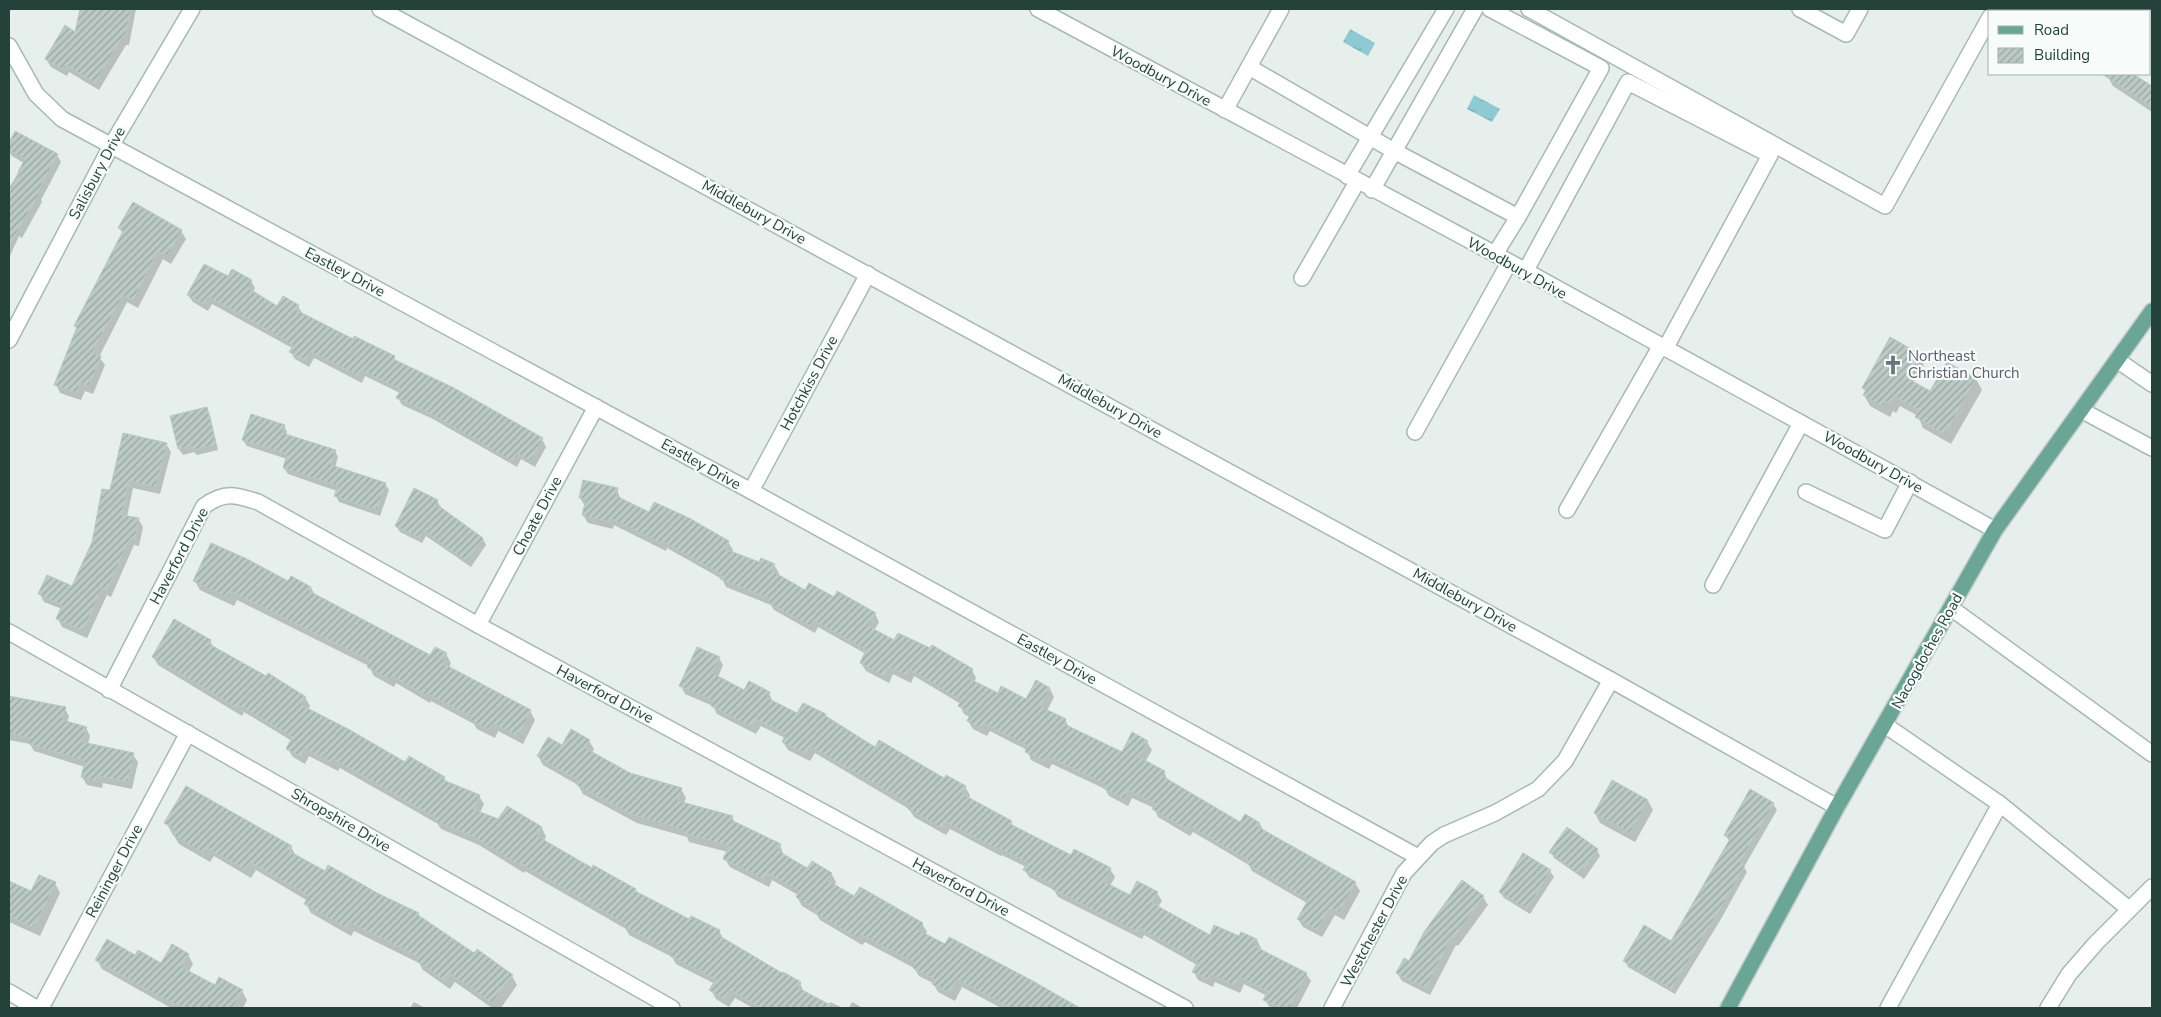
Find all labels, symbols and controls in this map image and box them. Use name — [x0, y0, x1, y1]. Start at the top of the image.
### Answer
legend — [1988, 10, 2151, 75]
text: Road — [2034, 20, 2069, 40]
street label: Woodbury Drive — [1107, 41, 1215, 111]
text: Building — [2034, 45, 2090, 65]
street label: Salisbury Drive — [64, 123, 130, 223]
street label: Middlebury Drive — [698, 175, 810, 249]
street label: Woodbury Drive — [1464, 232, 1570, 304]
street label: Eastley Drive — [301, 242, 389, 302]
street label: Hotchkiss Drive — [775, 332, 843, 434]
place label: Northeast Christian Church — [1908, 346, 2019, 383]
church icon: Northeast Christian Church — [1882, 354, 1904, 376]
street label: Middlebury Drive — [1054, 369, 1166, 443]
street label: Woodbury Drive — [1820, 426, 1926, 498]
street label: Eastley Drive — [658, 434, 744, 494]
street label: Choate Drive — [508, 473, 566, 559]
street label: Haverford Drive — [145, 504, 213, 608]
street label: Middlebury Drive — [1409, 563, 1521, 637]
street label: Nacogdoches Road — [1887, 590, 1967, 712]
street label: Eastley Drive — [1014, 629, 1100, 689]
street label: Haverford Drive — [553, 660, 657, 728]
street label: Shropshire Drive — [287, 783, 395, 857]
street label: Reininger Drive — [81, 821, 147, 921]
street label: Haverford Drive — [909, 853, 1013, 921]
street label: Westchester Drive — [1336, 871, 1412, 991]

